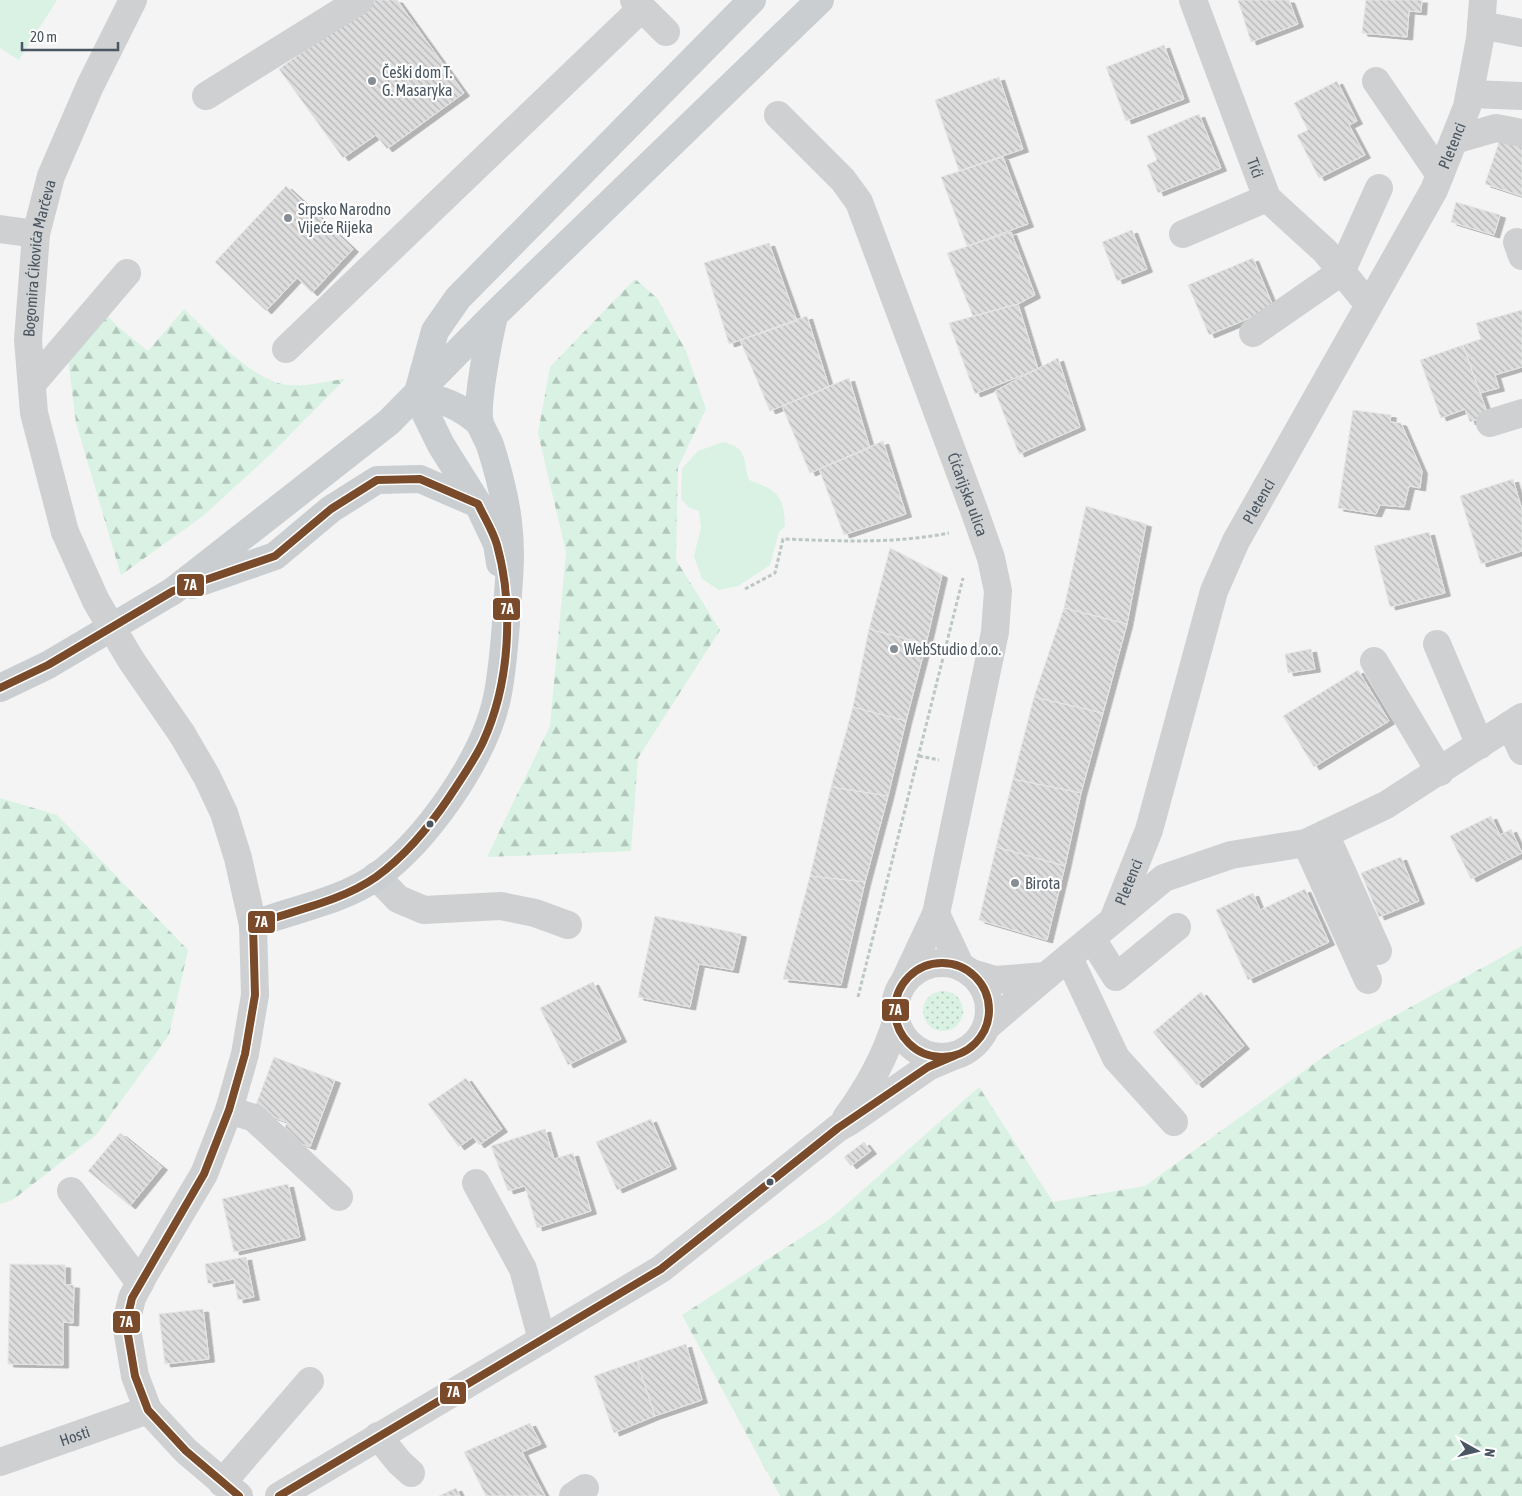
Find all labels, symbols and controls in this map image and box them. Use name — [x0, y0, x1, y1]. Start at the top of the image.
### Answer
scale bar — [22, 20, 119, 52]
text: 20 m — [30, 28, 57, 45]
place label: Češki dom T. G. Masaryka — [382, 63, 453, 100]
marker: Češki dom T. G. Masaryka — [366, 75, 378, 87]
street label: Pletenci — [1434, 120, 1469, 171]
street label: Tići — [1244, 155, 1268, 180]
street label: Bogomira Ćikovića Marčeva — [19, 177, 59, 338]
place label: Srpsko Narodno Vijeće Rijeka — [298, 200, 391, 237]
marker: Srpsko Narodno Vijeće Rijeka — [282, 212, 294, 224]
street label: Ćićarijska ulica — [944, 450, 991, 538]
street label: Pletenci — [1239, 476, 1278, 527]
line badge: 7A — [176, 573, 205, 597]
text: 7A — [183, 577, 197, 593]
line badge: 7A — [492, 597, 521, 621]
text: 7A — [500, 601, 514, 617]
place label: WebStudio d.o.o. — [904, 640, 1001, 658]
marker: WebStudio d.o.o. — [888, 643, 900, 655]
unlabelled marker — [425, 819, 435, 829]
street label: Pletenci — [1111, 856, 1146, 908]
place label: Birota — [1025, 874, 1061, 892]
marker: Birota — [1009, 877, 1021, 889]
line badge: 7A — [247, 910, 276, 934]
text: 7A — [254, 914, 268, 930]
line badge: 7A — [881, 998, 910, 1022]
text: 7A — [888, 1002, 902, 1018]
unlabelled marker — [765, 1177, 775, 1187]
line badge: 7A — [112, 1310, 141, 1334]
text: 7A — [119, 1314, 133, 1330]
line badge: 7A — [439, 1381, 467, 1405]
text: 7A — [446, 1384, 460, 1400]
street label: Hosti — [57, 1422, 92, 1449]
north arrow — [1452, 1426, 1502, 1476]
text: N — [1481, 1448, 1498, 1458]

